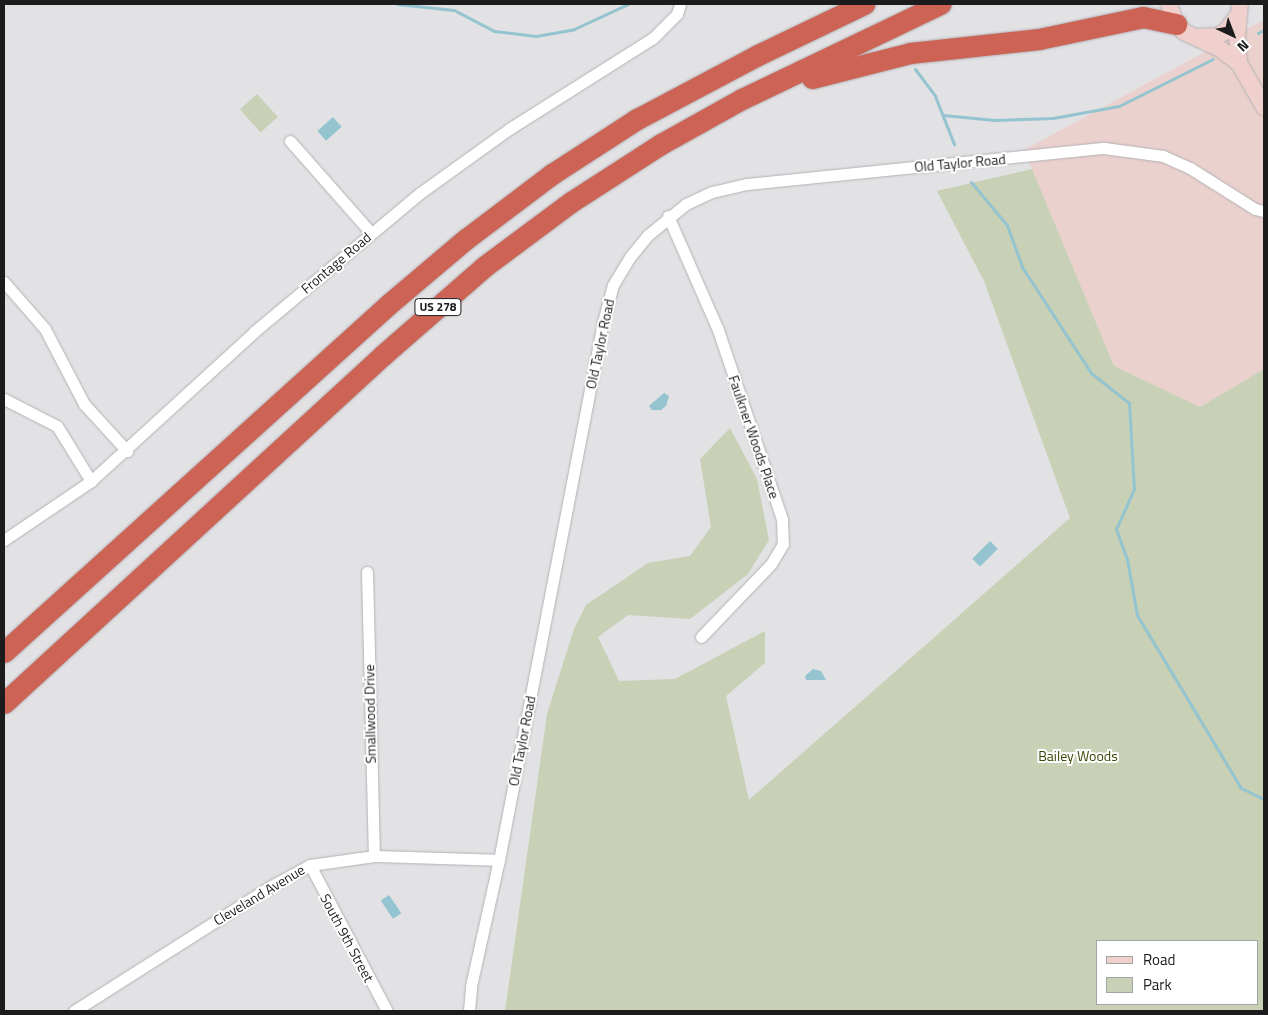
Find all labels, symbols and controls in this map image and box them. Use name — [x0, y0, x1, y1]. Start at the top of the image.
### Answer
north arrow — [1208, 10, 1258, 60]
text: N — [1233, 35, 1254, 57]
street label: Old Taylor Road — [914, 151, 1006, 175]
street label: Frontage Road — [298, 229, 374, 297]
street label: Old Taylor Road — [582, 297, 618, 391]
road number: US 278 — [414, 298, 462, 316]
street label: Faulkner Woods Place — [725, 373, 783, 501]
street label: Smallwood Drive — [361, 664, 379, 764]
street label: Old Taylor Road — [505, 694, 539, 788]
park label: Bailey Woods — [1038, 748, 1118, 764]
street label: Cleveland Avenue — [210, 861, 308, 929]
street label: South 9th Street — [317, 891, 377, 985]
legend — [1096, 940, 1258, 1005]
text: Road — [1143, 948, 1175, 971]
text: Park — [1143, 973, 1172, 996]

